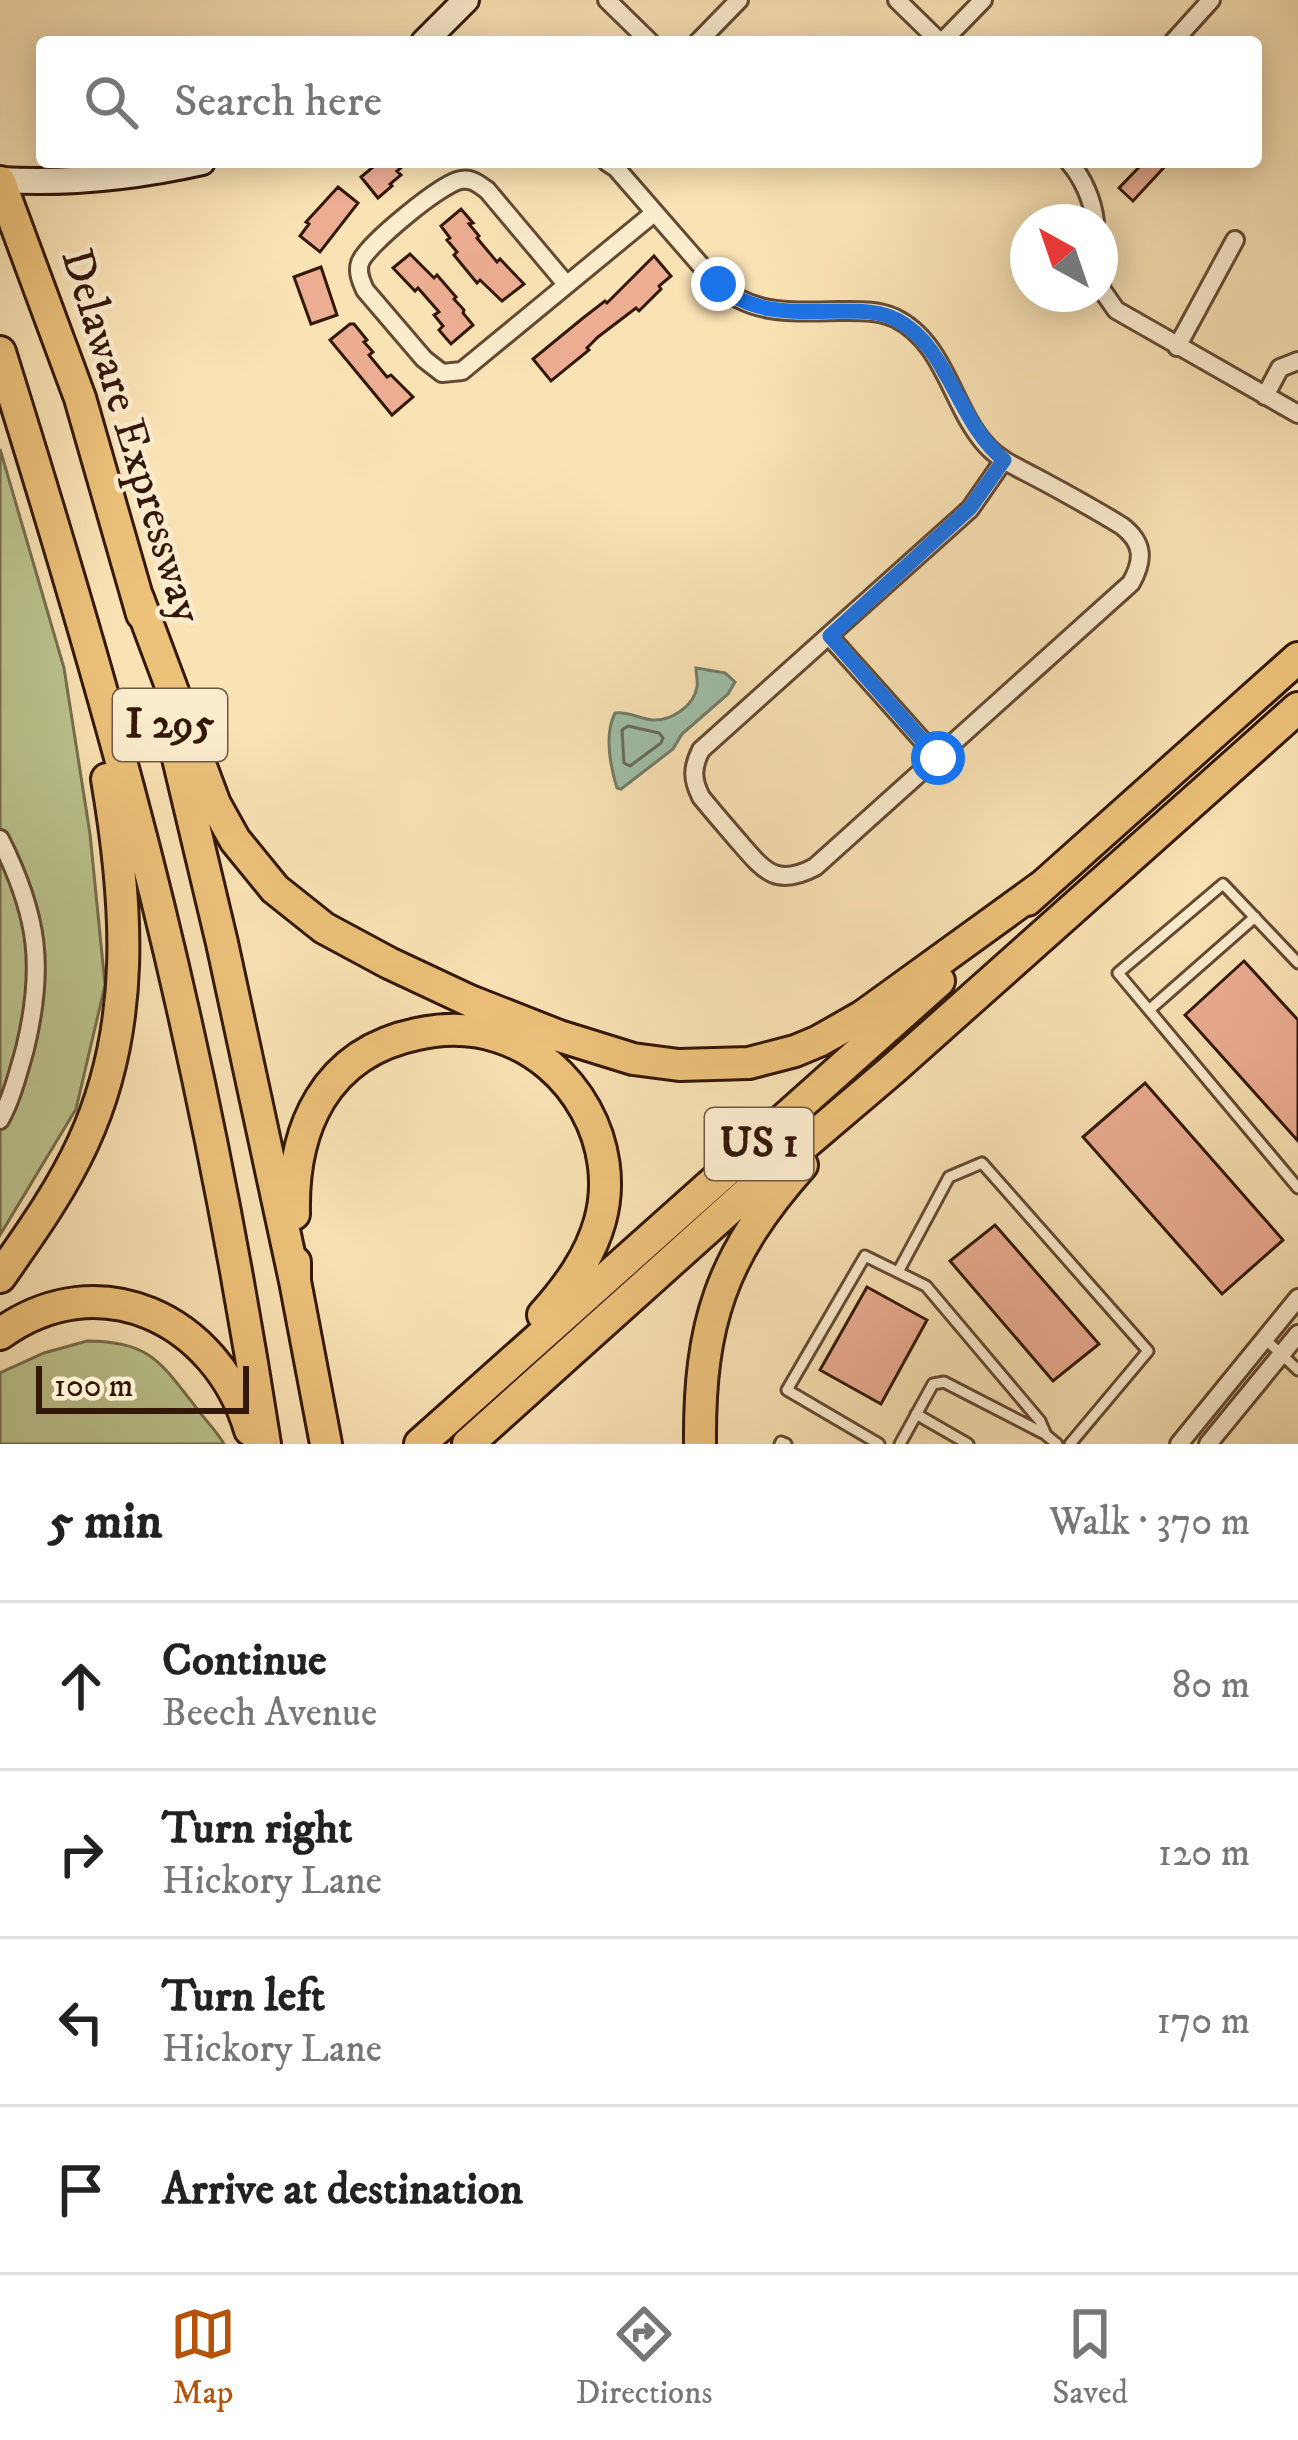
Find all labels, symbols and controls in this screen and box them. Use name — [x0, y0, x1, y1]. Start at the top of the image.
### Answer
search box — [36, 36, 1262, 168]
icon: search — [78, 69, 144, 135]
text: Search here — [174, 74, 382, 130]
north arrow — [1010, 204, 1118, 312]
street label: Delaware Expressway — [47, 242, 215, 630]
route end — [691, 257, 745, 311]
road number: I 295 — [113, 689, 227, 761]
route start — [911, 731, 965, 785]
road number: US 1 — [705, 1108, 813, 1180]
scale bar — [36, 1360, 249, 1413]
text: 100 m — [54, 1366, 133, 1407]
text: 5 min — [48, 1490, 162, 1554]
text: Walk · 370 m — [1049, 1498, 1250, 1547]
text: Continue — [162, 1633, 327, 1689]
icon: ahead — [48, 1653, 114, 1719]
text: 80 m — [1172, 1661, 1250, 1710]
text: Beech Avenue — [162, 1689, 377, 1738]
text: Turn right — [162, 1801, 352, 1857]
icon: right — [48, 1821, 114, 1887]
text: 120 m — [1158, 1829, 1250, 1878]
text: Hickory Lane — [162, 1857, 382, 1906]
text: Turn left — [162, 1969, 325, 2025]
icon: left — [48, 1989, 114, 2055]
text: 170 m — [1156, 1997, 1250, 2046]
text: Hickory Lane — [162, 2025, 382, 2074]
icon: arrive — [48, 2157, 114, 2223]
text: Arrive at destination — [162, 2162, 523, 2218]
tab: Map — [170, 2301, 236, 2414]
tab: Directions — [576, 2301, 712, 2414]
tab: Saved — [1052, 2301, 1128, 2414]

